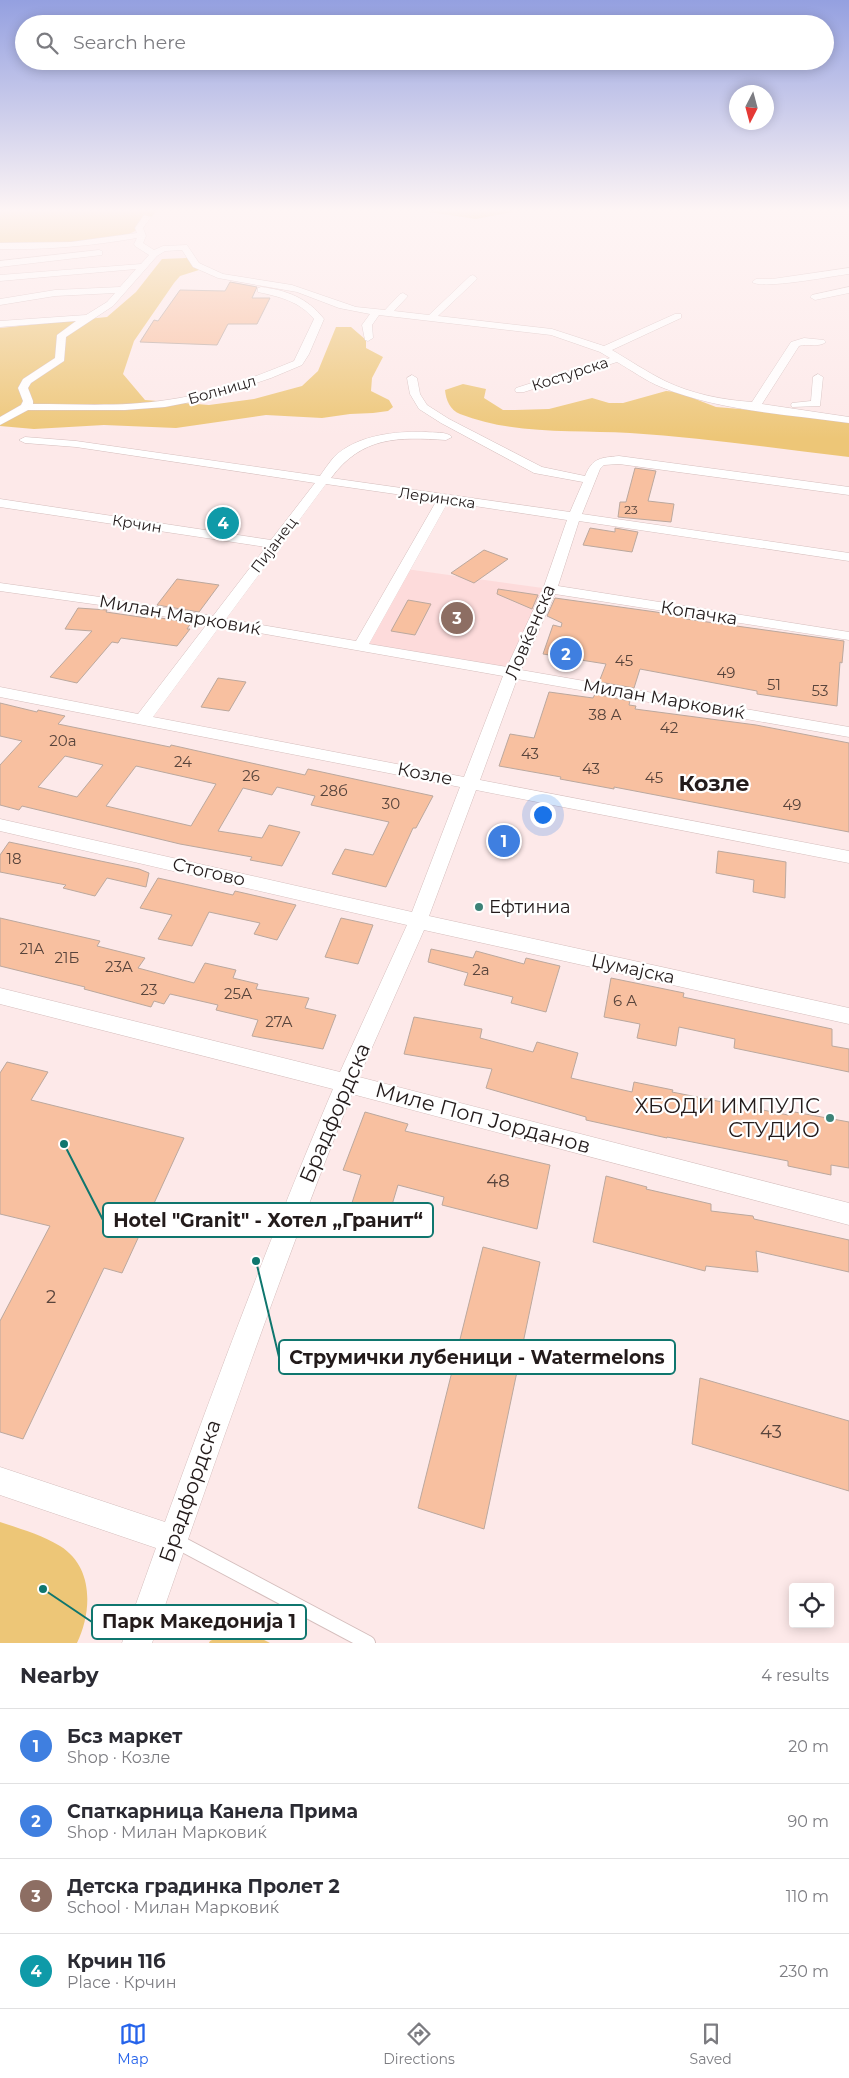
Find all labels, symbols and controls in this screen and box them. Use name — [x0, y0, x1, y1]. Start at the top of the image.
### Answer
search box — [15, 15, 834, 70]
icon: search — [33, 29, 61, 57]
text: Search here — [73, 31, 186, 54]
north arrow — [729, 85, 774, 130]
street label: Костурска — [529, 352, 611, 395]
street label: Болницл — [186, 371, 258, 408]
street label: Леринска — [397, 483, 477, 512]
house number: 23 — [624, 502, 638, 517]
pin: 4 — [207, 504, 239, 542]
street label: Крчин — [111, 510, 163, 537]
street label: Пијанец — [246, 513, 301, 576]
street label: Ловќенска — [500, 581, 560, 683]
street label: Милан Марковиќ — [97, 590, 263, 640]
street label: Копачка — [659, 596, 739, 630]
pin: 3 — [441, 599, 473, 637]
pin: 2 — [550, 635, 582, 673]
house number: 45 — [615, 651, 633, 670]
house number: 49 — [717, 663, 735, 682]
street label: Милан Марковиќ — [581, 674, 747, 724]
house number: 51 — [767, 675, 781, 694]
house number: 53 — [812, 681, 828, 700]
house number: 38 А — [588, 705, 622, 724]
house number: 42 — [660, 718, 678, 737]
house number: 20a — [49, 731, 77, 750]
house number: 43 — [521, 744, 539, 763]
house number: 24 — [174, 752, 192, 771]
street label: Козле — [396, 758, 454, 790]
house number: 43 — [582, 759, 600, 778]
house number: 26 — [242, 766, 260, 785]
house number: 45 — [645, 768, 663, 787]
district label: Козле — [678, 770, 750, 797]
house number: 28б — [320, 781, 348, 800]
house number: 30 — [382, 794, 400, 813]
house number: 49 — [783, 795, 801, 814]
your location — [530, 802, 556, 828]
pin: 1 — [488, 822, 520, 860]
house number: 18 — [7, 849, 22, 868]
street label: Стогово — [170, 853, 248, 891]
place label: Ефтиниа — [489, 896, 570, 918]
marker: Ефтиниа — [473, 901, 485, 913]
house number: 21А — [19, 939, 45, 958]
house number: 21Б — [55, 948, 80, 967]
street label: Џумајска — [589, 949, 677, 989]
house number: 23A — [105, 957, 133, 976]
house number: 2a — [472, 960, 490, 979]
house number: 23 — [141, 980, 157, 999]
house number: 25А — [224, 984, 252, 1003]
house number: 6 A — [613, 991, 637, 1010]
house number: 27А — [265, 1012, 293, 1031]
street label: Брадфордска — [294, 1039, 375, 1186]
street label: Миле Поп Јорданов — [373, 1077, 593, 1158]
place label: ХБОДИ ИМПУЛС СТУДИО — [635, 1093, 820, 1142]
marker: ХБОДИ ИМПУЛС СТУДИО — [824, 1112, 836, 1124]
house number: 48 — [486, 1170, 510, 1192]
callout: Hotel "Granit" - Хотел „Гранит“ — [103, 1203, 433, 1237]
text: Hotel "Granit" - Хотел „Гранит“ — [113, 1209, 423, 1232]
house number: 2 — [46, 1286, 56, 1308]
callout: Струмички лубеници - Watermelons — [279, 1340, 675, 1374]
text: Струмички лубеници - Watermelons — [289, 1346, 665, 1369]
street label: Брадфордска — [153, 1416, 226, 1566]
house number: 43 — [760, 1421, 782, 1443]
map controls — [789, 1583, 834, 1628]
button: locate — [789, 1583, 834, 1628]
callout: Парк Македонија 1 — [92, 1605, 306, 1639]
text: Парк Македонија 1 — [102, 1610, 296, 1633]
text: Nearby — [20, 1663, 99, 1688]
text: 4 results — [761, 1666, 829, 1685]
text: Бсз маркет — [67, 1725, 182, 1748]
text: 1 — [33, 1737, 39, 1756]
text: 20 m — [788, 1737, 829, 1756]
text: Shop · Козле — [67, 1748, 170, 1767]
text: Спаткарница Канела Прима — [67, 1800, 358, 1823]
text: 2 — [31, 1812, 41, 1831]
text: 90 m — [787, 1812, 829, 1831]
text: Shop · Милан Марковиќ — [67, 1823, 267, 1842]
text: Детска градинка Пролет 2 — [67, 1875, 340, 1898]
text: 3 — [31, 1887, 41, 1906]
text: 110 m — [786, 1887, 829, 1906]
text: School · Милан Марковиќ — [67, 1898, 279, 1917]
text: Крчин 11б — [67, 1950, 166, 1973]
text: 4 — [30, 1962, 42, 1981]
text: 230 m — [779, 1962, 829, 1981]
text: Place · Крчин — [67, 1973, 177, 1992]
tab: Map — [117, 2020, 148, 2068]
tab: Directions — [383, 2020, 455, 2068]
tab: Saved — [690, 2020, 732, 2068]

